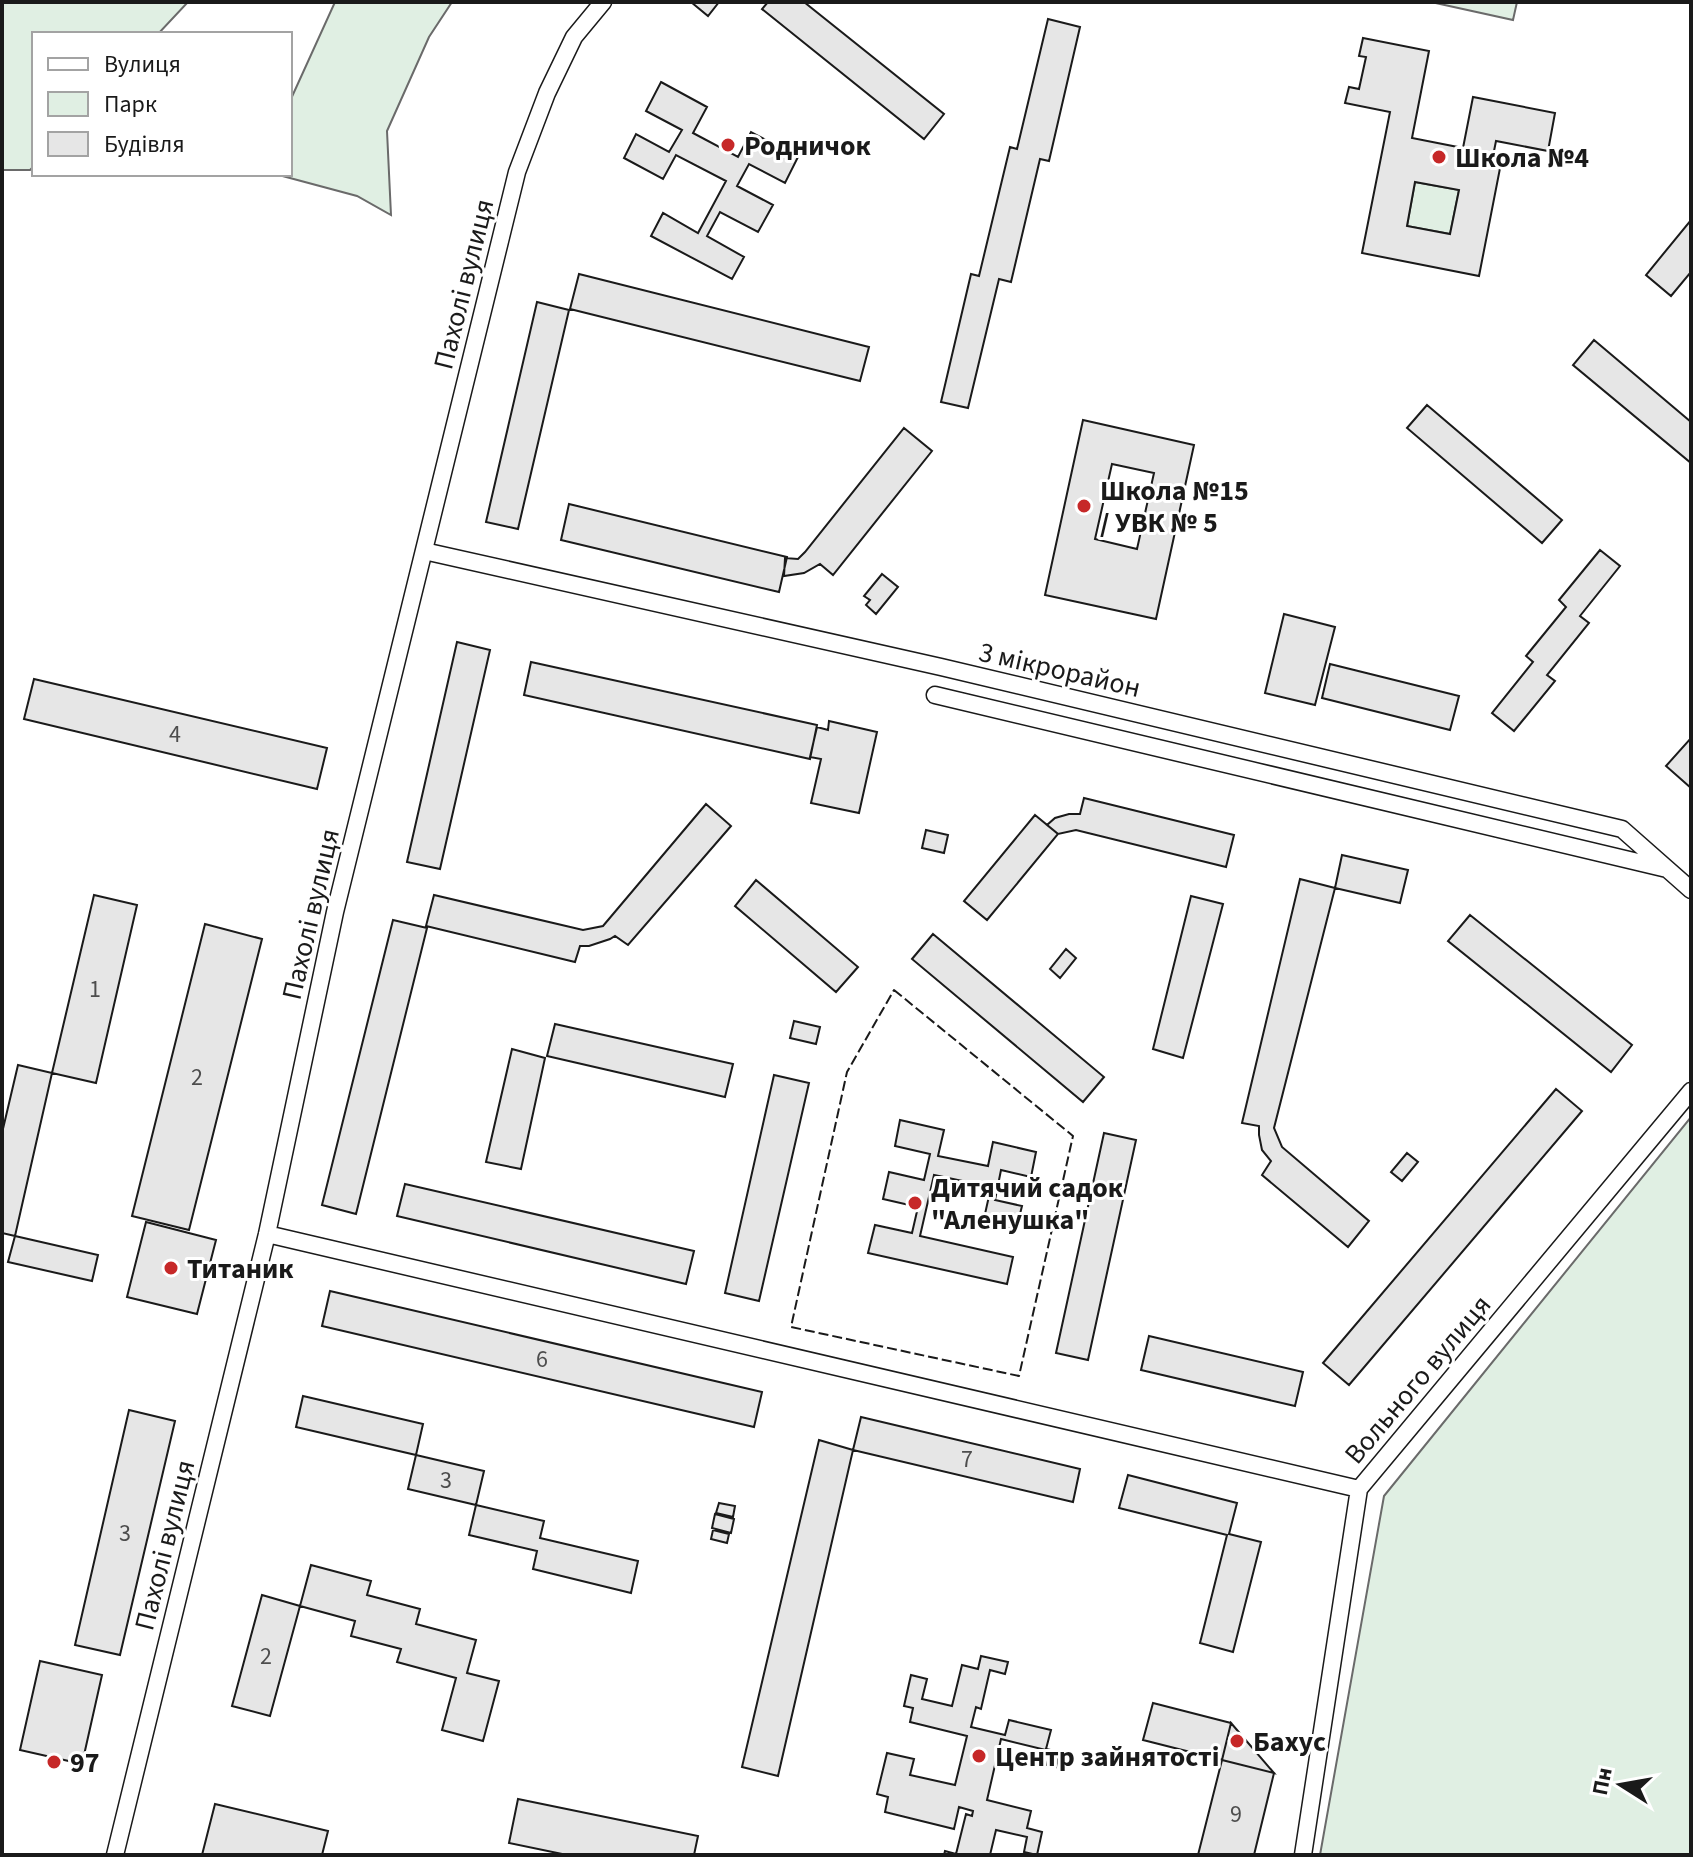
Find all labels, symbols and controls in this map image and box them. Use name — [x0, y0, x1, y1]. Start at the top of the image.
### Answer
legend — [32, 32, 292, 176]
text: Вулиця — [104, 47, 181, 82]
text: Парк — [104, 87, 157, 122]
place label: Родничок — [744, 126, 872, 166]
text: Будівля — [104, 127, 185, 162]
marker: Родничок — [719, 136, 737, 154]
place label: Школа №4 — [1455, 138, 1589, 178]
marker: Школа №4 — [1430, 148, 1448, 166]
street label: Пахолі вулиця — [423, 195, 504, 374]
place label: Школа №15 / УВК № 5 — [1100, 471, 1249, 543]
marker: Школа №15 / УВК № 5 — [1075, 497, 1093, 515]
street label: 3 мікрорайон — [975, 632, 1145, 708]
house number: 4 — [169, 717, 181, 752]
street label: Пахолі вулиця — [272, 825, 350, 1004]
house number: 1 — [89, 972, 101, 1007]
house number: 2 — [191, 1060, 203, 1095]
place label: Дитячий садок "Аленушка" — [931, 1168, 1124, 1240]
marker: Дитячий садок "Аленушка" — [906, 1194, 924, 1212]
place label: Титаник — [187, 1249, 294, 1289]
marker: Титаник — [162, 1259, 180, 1277]
street label: Вольного вулиця — [1335, 1286, 1501, 1473]
house number: 6 — [536, 1342, 548, 1377]
house number: 7 — [961, 1442, 973, 1477]
street label: Пахолі вулиця — [124, 1456, 205, 1635]
house number: 3 — [440, 1463, 452, 1498]
house number: 3 — [119, 1516, 131, 1551]
house number: 2 — [260, 1639, 272, 1674]
place label: Бахус — [1253, 1722, 1326, 1762]
marker: Бахус — [1228, 1732, 1246, 1750]
place label: Центр зайнятості — [995, 1737, 1219, 1777]
place label: 97 — [70, 1743, 100, 1783]
north arrow — [1581, 1745, 1661, 1825]
marker: Центр зайнятості — [970, 1747, 988, 1765]
marker: 97 — [45, 1753, 63, 1771]
text: Пн — [1584, 1765, 1621, 1798]
house number: 9 — [1230, 1797, 1242, 1832]

